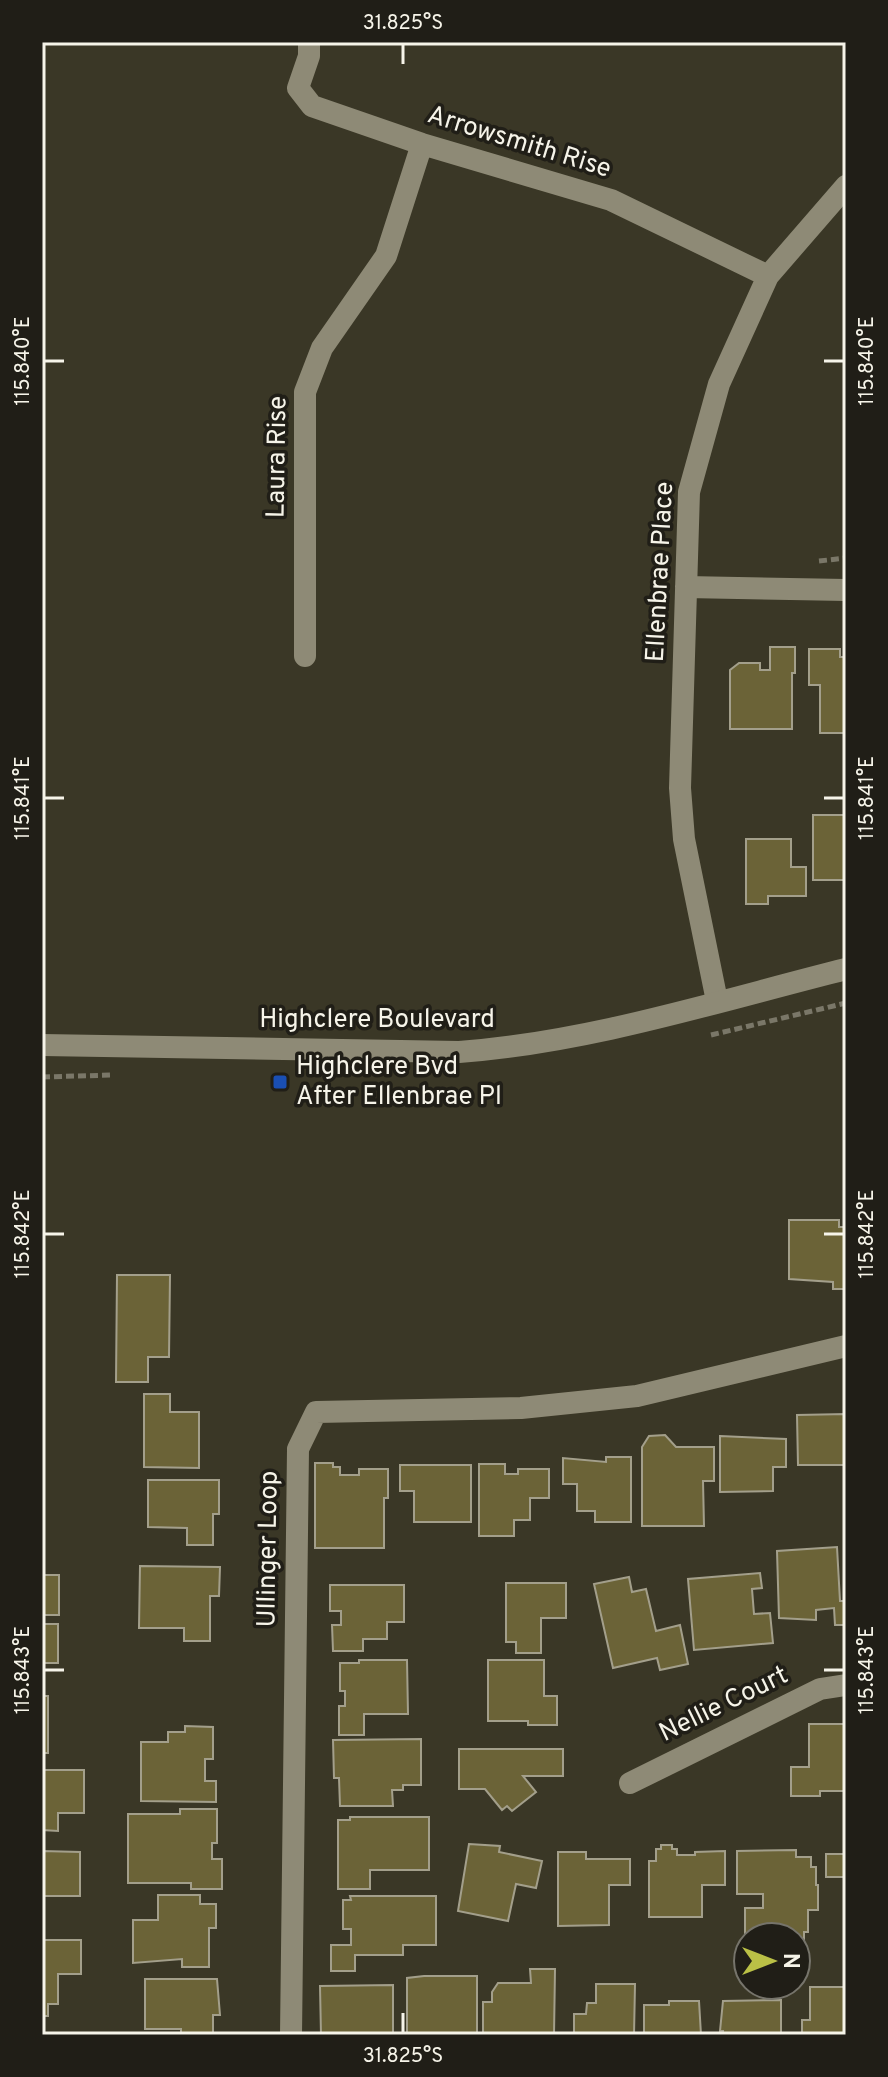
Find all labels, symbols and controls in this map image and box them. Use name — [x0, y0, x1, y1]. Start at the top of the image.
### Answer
text: 31.825°S — [363, 11, 443, 37]
street label: Arrowsmith Rise — [423, 99, 615, 187]
text: 115.840°E — [11, 316, 37, 406]
text: 115.840°E — [855, 316, 881, 406]
street label: Laura Rise — [260, 396, 296, 518]
street label: Ellenbrae Place — [640, 481, 682, 663]
text: 115.841°E — [11, 756, 37, 840]
text: 115.841°E — [855, 756, 881, 840]
street label: Highclere Boulevard — [259, 1004, 495, 1037]
place label: Highclere Bvd After Ellenbrae Pl — [296, 1051, 502, 1114]
marker: Highclere Bvd After Ellenbrae Pl — [271, 1073, 289, 1091]
text: 115.842°E — [11, 1190, 37, 1278]
text: 115.842°E — [855, 1190, 881, 1278]
street label: Ullinger Loop — [251, 1470, 287, 1628]
text: 115.843°E — [11, 1626, 37, 1714]
text: 115.843°E — [855, 1626, 881, 1714]
street label: Nellie Court — [654, 1660, 794, 1750]
north arrow — [732, 1921, 812, 2001]
text: N — [776, 1953, 803, 1969]
text: 31.825°S — [363, 2044, 443, 2070]

